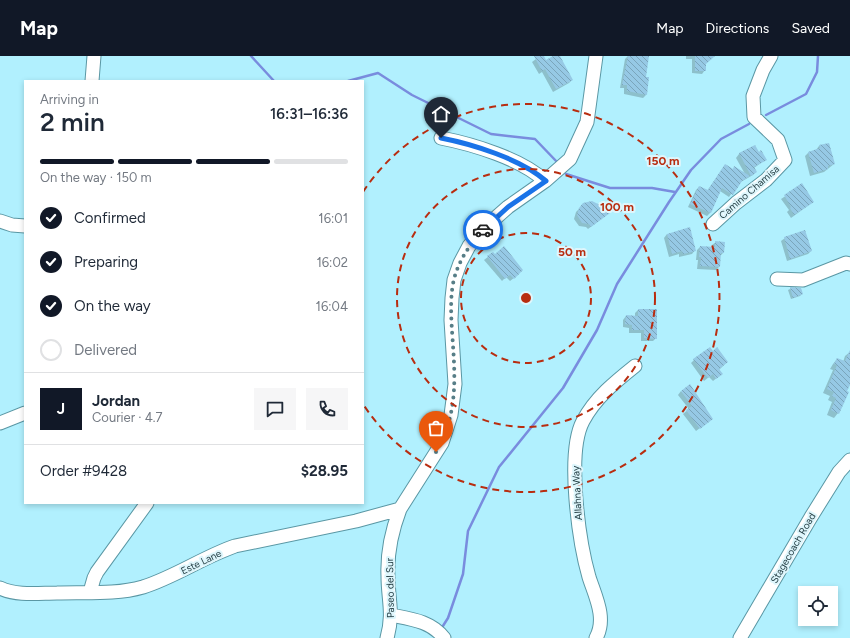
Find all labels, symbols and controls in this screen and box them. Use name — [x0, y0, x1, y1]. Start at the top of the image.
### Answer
text: Map — [20, 17, 58, 40]
text: Map — [656, 20, 684, 37]
text: Directions — [706, 20, 769, 37]
text: Saved — [791, 20, 830, 37]
text: Arriving in — [40, 92, 99, 107]
pin — [424, 97, 458, 138]
icon: home — [430, 103, 452, 125]
text: 16:31–16:36 — [270, 105, 348, 123]
text: 2 min — [40, 106, 105, 138]
text: 150 m — [646, 154, 680, 168]
street label: Camino Chamisa — [716, 162, 782, 222]
text: On the way · 150 m — [40, 170, 152, 185]
text: 100 m — [600, 200, 634, 214]
icon: check — [40, 207, 62, 229]
text: Confirmed — [74, 209, 146, 227]
courier — [463, 210, 503, 250]
text: 16:01 — [318, 211, 348, 226]
icon: car — [472, 219, 494, 241]
text: 50 m — [558, 245, 586, 259]
icon: check — [40, 251, 62, 273]
text: Preparing — [74, 253, 138, 271]
text: 16:02 — [316, 255, 348, 270]
centre of rings — [519, 291, 533, 305]
icon: check — [40, 295, 62, 317]
text: On the way — [74, 297, 151, 315]
text: 16:04 — [316, 299, 348, 314]
text: Delivered — [74, 341, 137, 359]
button: chat — [254, 388, 296, 430]
button: phone — [306, 388, 348, 430]
text: Jordan — [92, 392, 140, 410]
text: J — [57, 400, 65, 418]
text: Courier · 4.7 — [92, 410, 163, 425]
pin — [419, 411, 453, 452]
icon: bag — [425, 417, 447, 439]
text: Order #9428 — [40, 462, 127, 480]
text: $28.95 — [301, 462, 348, 480]
street label: Allahna Way — [569, 465, 585, 521]
street label: Stagecoach Road — [768, 510, 818, 586]
street label: Este Lane — [179, 546, 224, 577]
street label: Paseo del Sur — [383, 557, 397, 618]
map controls — [798, 586, 838, 626]
button: locate — [798, 586, 838, 626]

